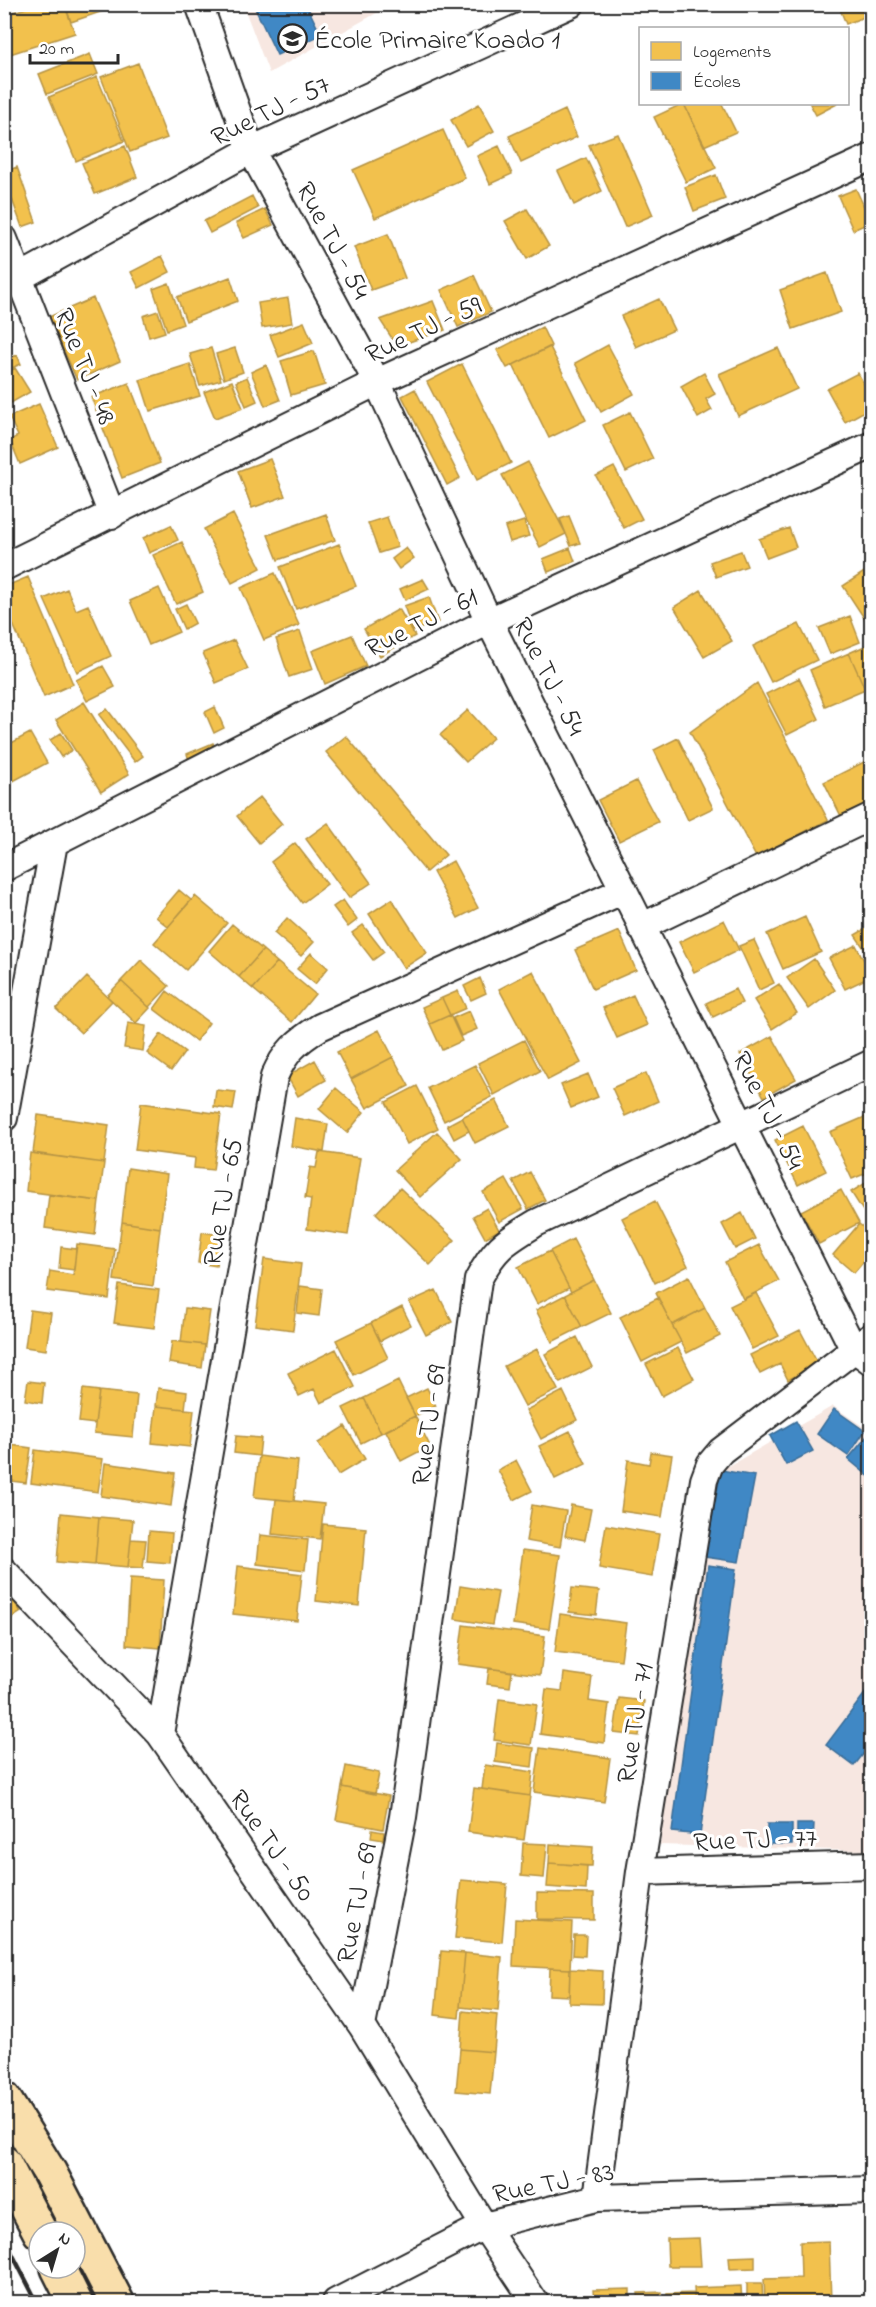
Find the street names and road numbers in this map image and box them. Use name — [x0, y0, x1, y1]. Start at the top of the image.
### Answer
street label: Rue TJ - 57 — [205, 67, 337, 158]
street label: Rue TJ - 54 — [285, 176, 379, 307]
street label: Rue TJ - 59 — [359, 287, 489, 375]
street label: Rue TJ - 48 — [43, 303, 125, 431]
street label: Rue TJ - 61 — [359, 579, 485, 669]
street label: Rue TJ - 54 — [501, 611, 594, 743]
street label: Rue TJ - 54 — [720, 1045, 813, 1177]
street label: Rue TJ - 65 — [194, 1136, 255, 1269]
street label: Rue TJ - 69 — [403, 1363, 458, 1488]
street label: Rue TJ - 71 — [608, 1661, 665, 1786]
street label: Rue TJ - 50 — [218, 1783, 324, 1910]
street label: Rue TJ - 77 — [693, 1820, 818, 1863]
street label: Rue TJ - 69 — [328, 1840, 389, 1967]
street label: Rue TJ - 83 — [490, 2154, 617, 2215]

